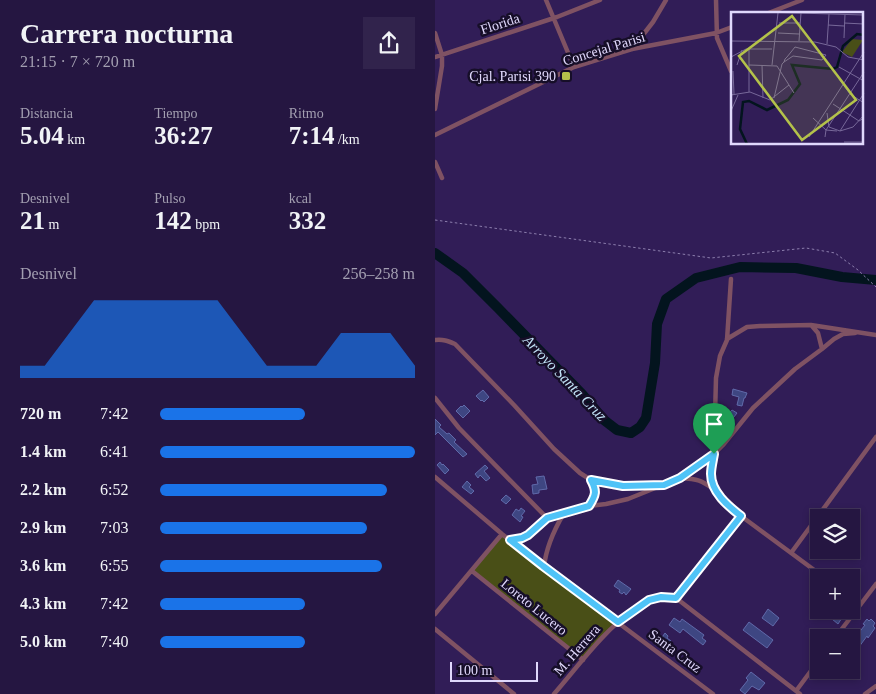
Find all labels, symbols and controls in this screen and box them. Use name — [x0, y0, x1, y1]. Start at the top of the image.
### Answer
street label: Florida — [478, 10, 522, 37]
inset map — [731, 12, 863, 145]
button: share — [363, 17, 415, 69]
text: Carrera nocturna — [20, 18, 233, 49]
street label: Concejal Parisi — [561, 29, 647, 69]
text: 21:15 · 7 × 720 m — [20, 53, 135, 70]
place label: Cjal. Parisi 390 — [469, 69, 556, 84]
marker: Cjal. Parisi 390 — [560, 70, 572, 82]
text: Distancia — [20, 106, 73, 121]
text: Tiempo — [154, 106, 197, 121]
text: Ritmo — [289, 106, 324, 121]
text: 5.04 — [20, 122, 64, 149]
text: 36:27 — [154, 122, 213, 149]
text: 7:14 — [289, 122, 334, 149]
text: km — [64, 132, 85, 147]
text: /km — [334, 132, 360, 147]
text: Desnivel — [20, 191, 70, 206]
text: Pulso — [154, 191, 185, 206]
text: kcal — [289, 191, 312, 206]
text: 21 — [20, 207, 45, 234]
text: 142 — [154, 207, 192, 234]
text: 332 — [289, 207, 326, 234]
text: m — [45, 217, 59, 232]
text: bpm — [192, 217, 220, 232]
text: Desnivel — [20, 265, 77, 282]
text: 256–258 m — [343, 265, 415, 282]
water label: Arroyo Santa Cruz — [519, 331, 610, 424]
pin — [693, 403, 735, 454]
text: 720 m — [20, 405, 61, 422]
text: 7:42 — [100, 405, 128, 422]
icon: arrive — [700, 410, 728, 438]
text: 1.4 km — [20, 443, 66, 460]
text: 6:41 — [100, 443, 128, 460]
text: 2.2 km — [20, 481, 66, 498]
text: 6:52 — [100, 481, 128, 498]
map controls — [810, 509, 860, 679]
button: layers — [810, 509, 860, 559]
text: 2.9 km — [20, 519, 66, 536]
text: 7:03 — [100, 519, 128, 536]
text: 3.6 km — [20, 557, 66, 574]
text: 6:55 — [100, 557, 128, 574]
button: + — [810, 569, 860, 619]
street label: Loreto Lucero — [498, 576, 570, 638]
text: 4.3 km — [20, 595, 66, 612]
text: 7:42 — [100, 595, 128, 612]
street label: M. Herrera — [551, 621, 604, 678]
street label: Santa Cruz — [646, 626, 704, 676]
button: − — [810, 629, 860, 679]
text: 5.0 km — [20, 633, 66, 650]
text: 7:40 — [100, 633, 128, 650]
scale bar — [450, 659, 537, 682]
text: 100 m — [457, 663, 492, 678]

